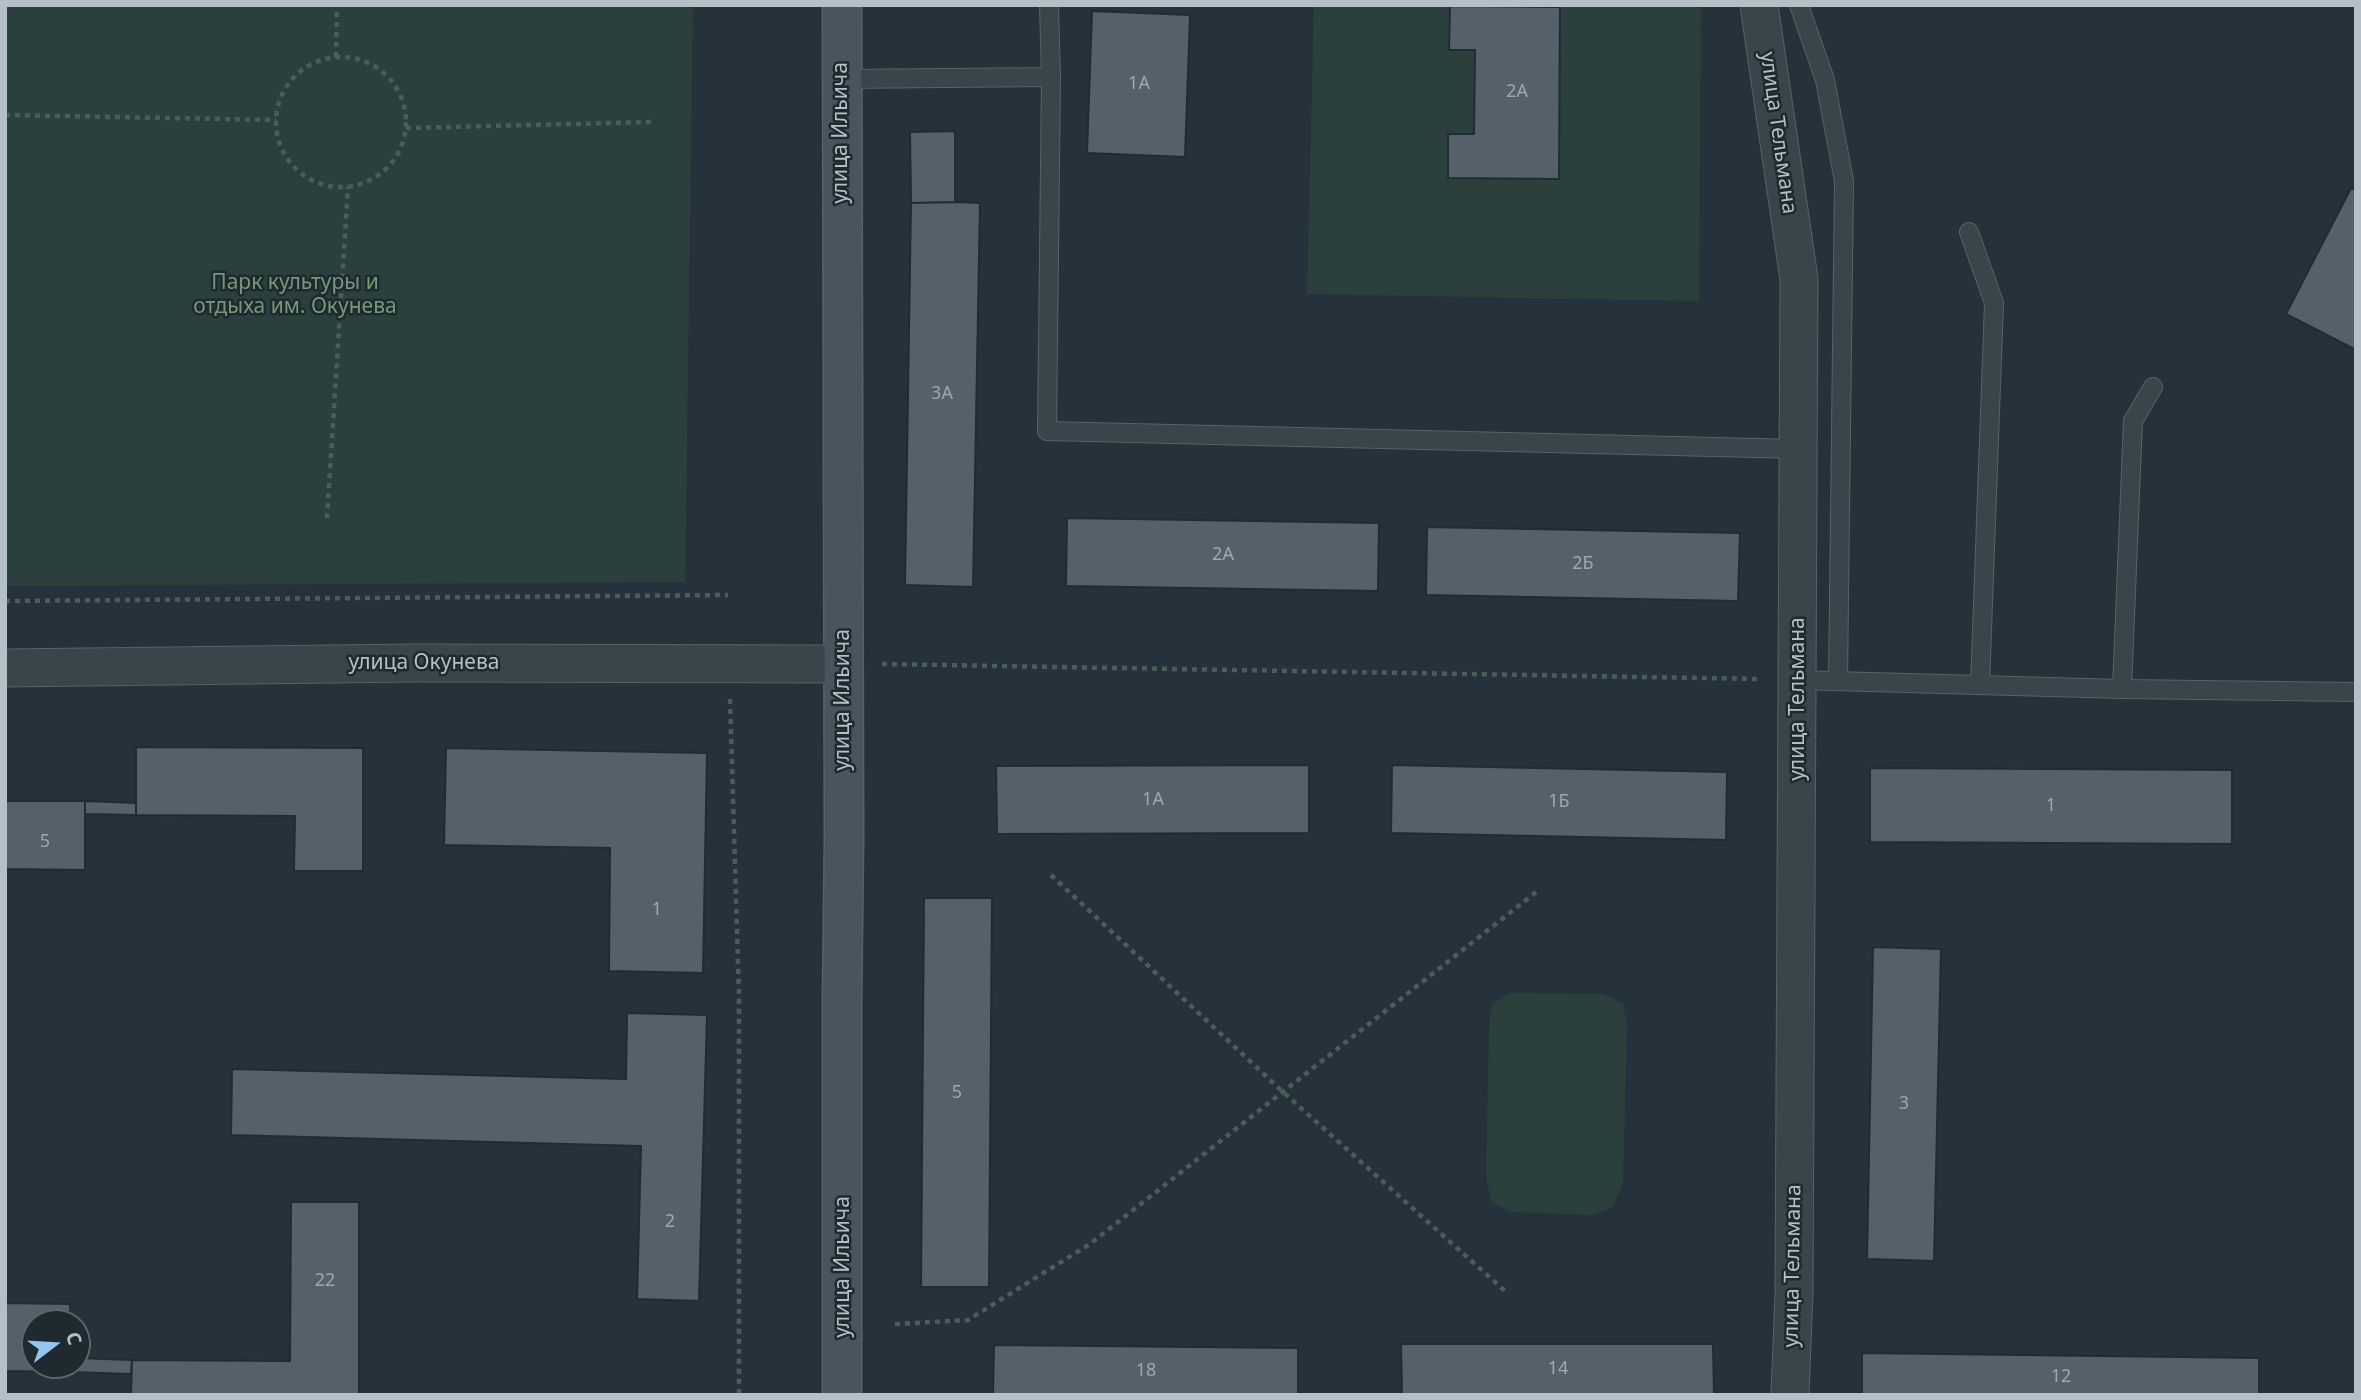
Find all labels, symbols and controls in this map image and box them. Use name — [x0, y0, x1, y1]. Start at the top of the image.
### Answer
street label: улица Тельмана — [1754, 50, 1802, 216]
street label: улица Ильича — [828, 62, 854, 204]
house number: 1А — [1128, 73, 1150, 95]
house number: 2А — [1506, 81, 1528, 103]
park label: Парк культуры и отдыха им. Окунева — [193, 270, 397, 320]
house number: 3А — [931, 383, 953, 405]
house number: 2А — [1212, 544, 1234, 566]
house number: 2Б — [1572, 553, 1594, 575]
street label: улица Тельмана — [1785, 617, 1811, 781]
street label: улица Ильича — [830, 629, 856, 771]
street label: улица Окунева — [349, 650, 499, 676]
house number: 1А — [1142, 789, 1164, 811]
house number: 1Б — [1548, 791, 1570, 813]
house number: 1 — [2046, 795, 2056, 817]
house number: 5 — [40, 831, 50, 853]
house number: 1 — [652, 899, 662, 921]
house number: 5 — [952, 1082, 962, 1104]
house number: 3 — [1899, 1093, 1909, 1115]
street label: улица Тельмана — [1779, 1184, 1807, 1348]
street label: улица Ильича — [830, 1196, 856, 1338]
house number: 2 — [665, 1211, 675, 1233]
house number: 22 — [315, 1270, 335, 1292]
north arrow — [21, 1309, 91, 1379]
text: С — [60, 1329, 88, 1348]
house number: 14 — [1548, 1358, 1568, 1380]
house number: 18 — [1136, 1360, 1156, 1382]
house number: 12 — [2051, 1366, 2071, 1388]

